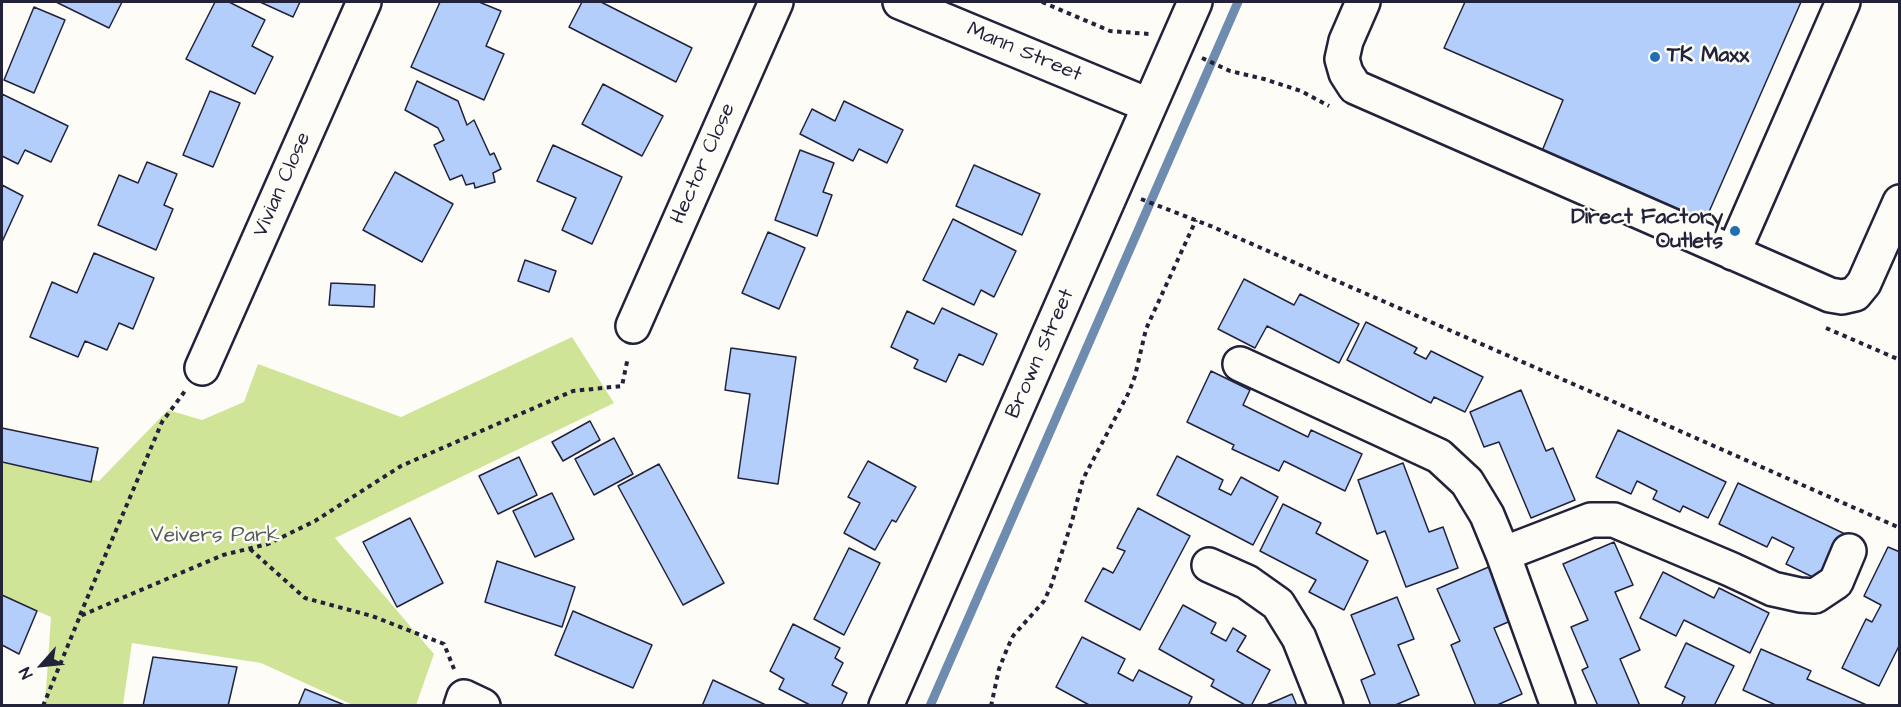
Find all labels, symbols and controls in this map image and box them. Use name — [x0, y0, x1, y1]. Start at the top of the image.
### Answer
street label: Mann Street — [963, 18, 1085, 88]
place label: TK Maxx — [1667, 44, 1749, 70]
marker: TK Maxx — [1648, 50, 1662, 64]
street label: Hector Close — [666, 100, 742, 228]
street label: Vivian Close — [249, 129, 317, 241]
place label: Direct Factory Outlets — [1571, 206, 1723, 256]
marker: Direct Factory Outlets — [1728, 224, 1742, 238]
street label: Brown Street — [1001, 285, 1081, 423]
park label: Veivers Park — [150, 524, 280, 550]
north arrow — [12, 635, 72, 695]
text: N — [14, 664, 38, 683]

